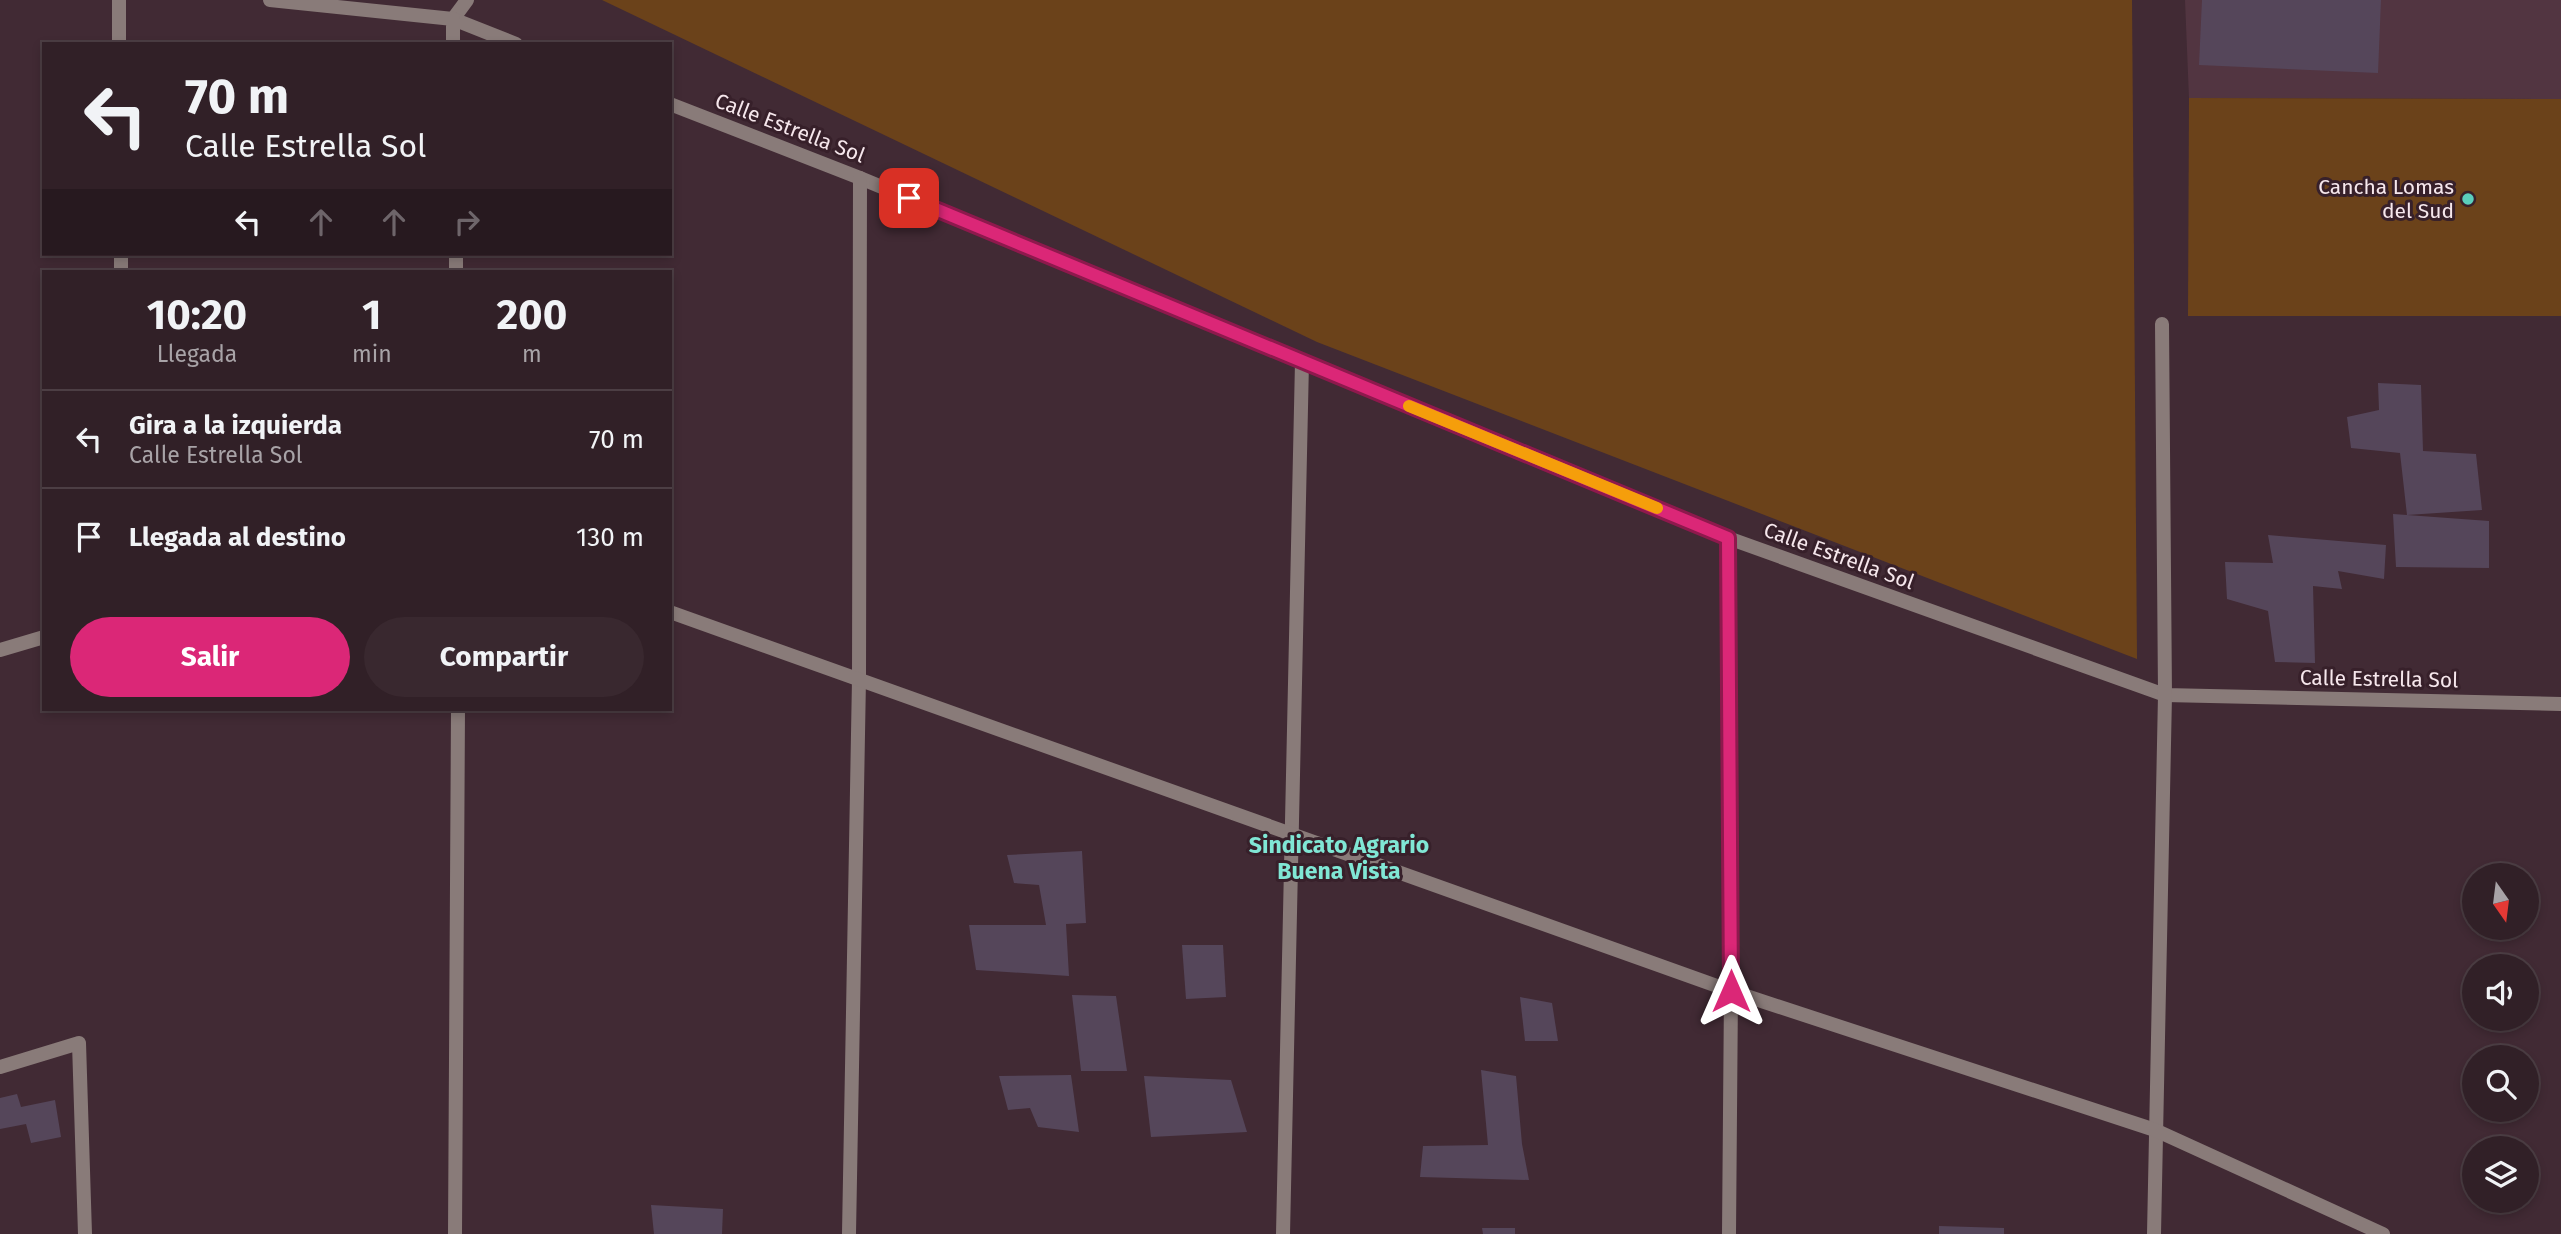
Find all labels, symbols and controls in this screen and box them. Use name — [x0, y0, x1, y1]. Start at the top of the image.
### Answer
text: 70 m — [185, 67, 289, 126]
icon: left — [70, 70, 161, 161]
street label: Calle Estrella Sol — [711, 87, 869, 169]
text: Calle Estrella Sol — [185, 127, 426, 165]
pin — [879, 168, 939, 228]
place label: Cancha Lomas del Sud — [2318, 174, 2454, 224]
icon: arrive — [890, 179, 928, 217]
marker: Cancha Lomas del Sud — [2460, 191, 2476, 207]
icon: left — [229, 203, 267, 241]
icon: ahead — [302, 203, 340, 241]
icon: ahead — [375, 203, 413, 241]
icon: right — [448, 203, 486, 241]
text: 10:20 — [147, 290, 247, 340]
text: 1 — [362, 290, 382, 340]
text: 200 — [496, 290, 567, 340]
text: Llegada — [157, 340, 237, 368]
text: min — [352, 340, 392, 368]
text: m — [522, 340, 542, 368]
text: Gira a la izquierda — [129, 410, 342, 441]
icon: left — [70, 420, 108, 458]
text: 70 m — [589, 424, 644, 455]
text: Calle Estrella Sol — [129, 441, 303, 469]
street label: Calle Estrella Sol — [1760, 517, 1918, 595]
icon: arrive — [70, 518, 108, 556]
text: Llegada al destino — [129, 522, 346, 553]
text: 130 m — [576, 522, 644, 553]
button: Salir — [70, 617, 350, 697]
button: Compartir — [364, 617, 644, 697]
street label: Calle Estrella Sol — [2300, 665, 2458, 693]
district label: Sindicato Agrario Buena Vista — [1249, 831, 1429, 885]
north arrow — [2462, 863, 2539, 940]
map controls — [2462, 863, 2539, 1213]
position arrow — [1694, 954, 1768, 1028]
button: sound — [2462, 954, 2539, 1031]
button: search — [2462, 1045, 2539, 1122]
button: layers — [2462, 1136, 2539, 1213]

